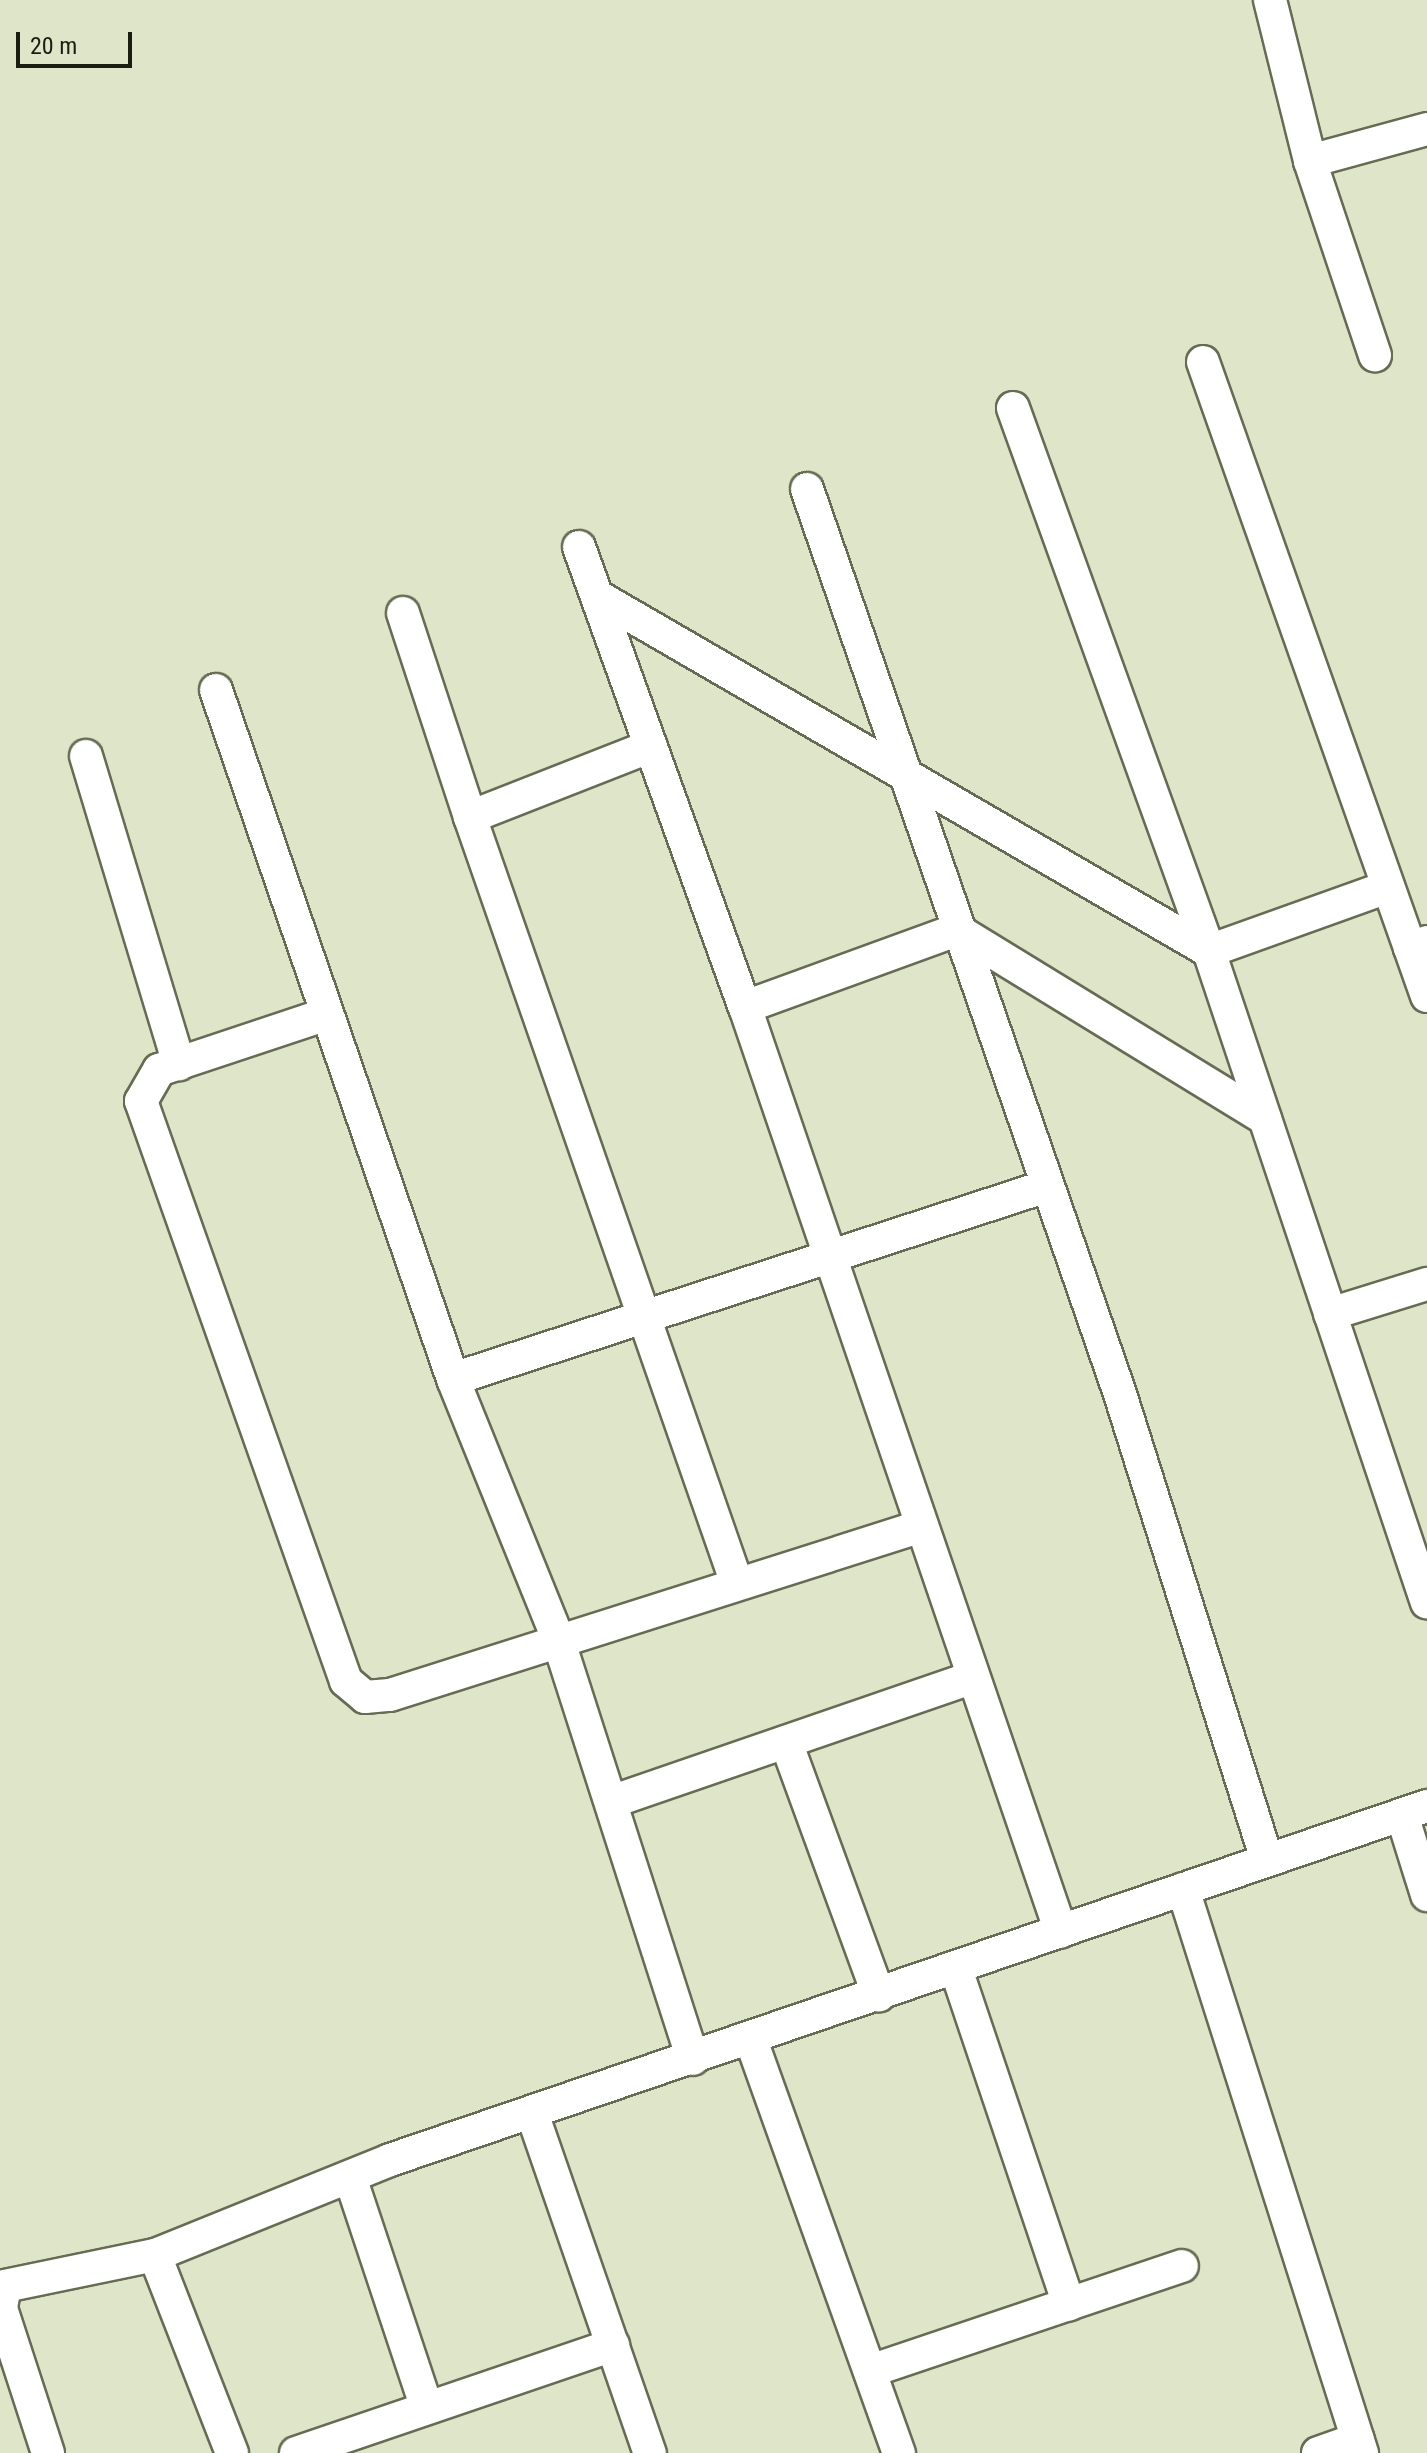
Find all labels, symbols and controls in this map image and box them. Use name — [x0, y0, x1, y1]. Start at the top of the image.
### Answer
scale bar — [20, 16, 136, 66]
text: 20 m — [30, 32, 77, 60]

